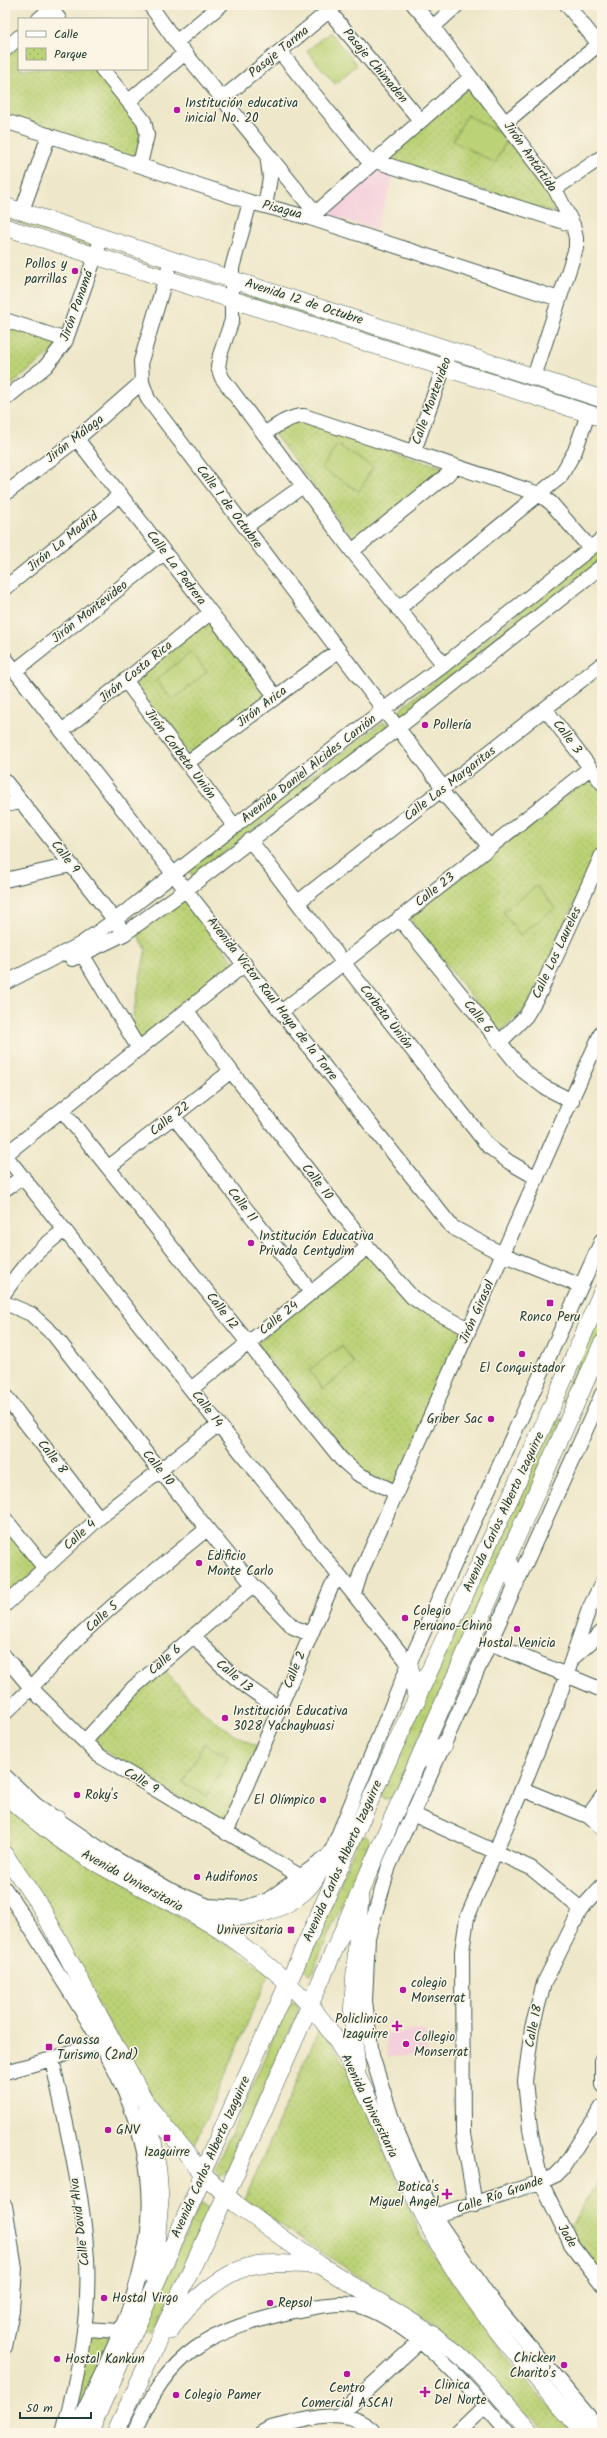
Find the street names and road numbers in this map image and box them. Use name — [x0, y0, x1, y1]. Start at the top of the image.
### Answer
street label: Pasaje Tarma — [244, 21, 314, 83]
street label: Pasaje Chimaden — [337, 24, 413, 108]
street label: Jirón Antártida — [498, 117, 562, 197]
street label: Pisagua — [260, 195, 304, 225]
street label: Jirón Panamá — [54, 266, 100, 344]
street label: Avenida 12 de Octubre — [242, 273, 366, 331]
street label: Calle Montevideo — [406, 354, 458, 448]
street label: Jirón Málaga — [41, 409, 109, 469]
street label: Calle 1 de Octubre — [190, 461, 268, 553]
street label: Jirón La Madrid — [23, 506, 104, 577]
street label: Calle La Pedrera — [141, 526, 211, 610]
street label: Jirón Montevideo — [47, 575, 133, 649]
street label: Jirón Costa Rica — [95, 636, 177, 708]
street label: Jirón Arica — [232, 681, 292, 733]
street label: Jirón Corbeta Unión — [139, 704, 221, 804]
street label: Avenida Daniel Alcides Carrión — [237, 709, 381, 829]
street label: Calle 3 — [547, 715, 587, 759]
street label: Calle Las Margaritas — [399, 741, 501, 827]
street label: Calle 9 — [45, 836, 85, 879]
street label: Calle 23 — [410, 867, 460, 913]
street label: Calle Los Laureles — [527, 903, 588, 1002]
street label: Avenida Victor Raul Haya de la Torre — [201, 912, 343, 1086]
street label: Corbeta Unión — [354, 980, 418, 1054]
street label: Calle 6 — [458, 995, 498, 1039]
street label: Calle 22 — [145, 1096, 195, 1142]
street label: Calle 10 — [296, 1159, 338, 1205]
street label: Calle 11 — [222, 1183, 262, 1227]
street label: Jirón Girasol — [454, 1277, 500, 1347]
street label: Calle 12 — [201, 1288, 243, 1334]
street label: Calle 24 — [254, 1295, 304, 1341]
street label: Calle 14 — [186, 1386, 228, 1432]
street label: Avenida Carlos Alberto Izaguirre — [457, 1428, 551, 1596]
street label: Calle 8 — [32, 1435, 72, 1479]
street label: Calle 10 — [137, 1445, 180, 1491]
street label: Calle 4 — [59, 1514, 101, 1556]
street label: Calle 5 — [81, 1596, 124, 1638]
street label: Calle 6 — [144, 1639, 186, 1681]
street label: Calle 2 — [278, 1648, 312, 1692]
street label: Calle 13 — [211, 1654, 257, 1698]
street label: Calle 9 — [119, 1762, 163, 1800]
street label: Avenida Carlos Alberto Izaguirre — [298, 1777, 388, 1945]
street label: Avenida Universitaria — [77, 1844, 187, 1918]
street label: Calle 18 — [520, 2003, 548, 2049]
street label: Avenida Universitaria — [335, 2050, 403, 2162]
street label: Avenida Carlos Alberto Izaguirre — [166, 2073, 256, 2241]
street label: Calle Río Grande — [454, 2170, 546, 2220]
street label: Calle David Alva — [64, 2177, 96, 2267]
street label: Jade — [552, 2220, 582, 2252]

